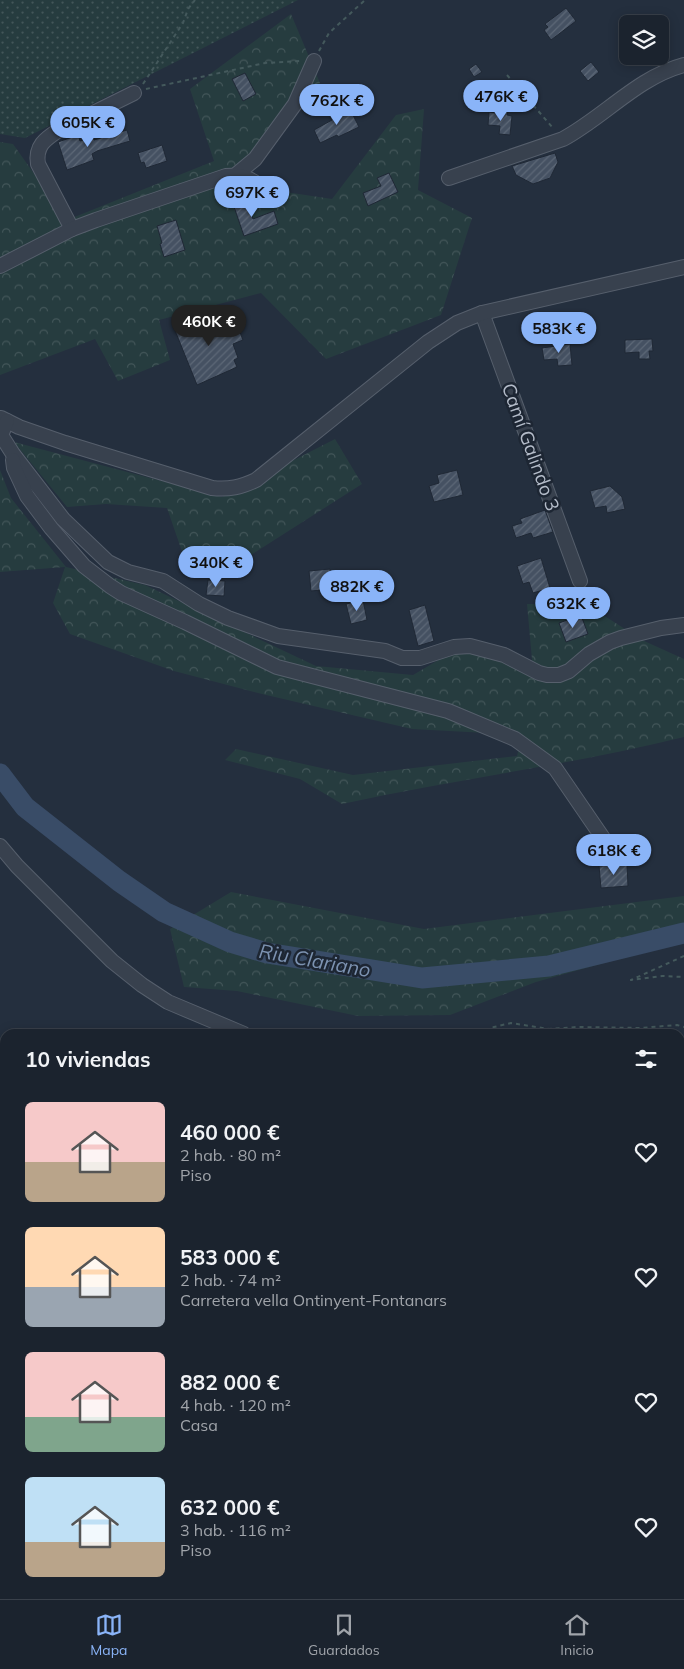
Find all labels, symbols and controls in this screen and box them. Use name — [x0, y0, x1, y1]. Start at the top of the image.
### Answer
map controls — [619, 15, 669, 65]
button: layers — [619, 15, 669, 65]
pin: 476K € — [460, 80, 542, 122]
pin: 762K € — [296, 84, 378, 126]
text: 476K € — [474, 86, 528, 106]
text: 762K € — [310, 90, 364, 110]
pin: 605K € — [47, 106, 129, 148]
text: 605K € — [61, 112, 115, 132]
pin: 697K € — [211, 176, 293, 218]
text: 697K € — [225, 182, 279, 202]
pin: 460K € — [168, 304, 250, 347]
text: 460K € — [182, 311, 236, 331]
pin: 583K € — [518, 312, 600, 354]
text: 583K € — [532, 318, 586, 338]
street label: Camí Galindo 3 — [497, 380, 565, 514]
pin: 340K € — [175, 546, 257, 588]
text: 340K € — [189, 552, 243, 572]
pin: 882K € — [316, 570, 398, 612]
text: 882K € — [330, 576, 384, 596]
pin: 632K € — [532, 586, 614, 629]
text: 632K € — [546, 593, 600, 613]
pin: 618K € — [573, 834, 655, 876]
text: 618K € — [587, 840, 641, 860]
water label: Riu Clariano — [257, 938, 373, 982]
icon: filters — [632, 1045, 660, 1073]
text: 10 viviendas — [25, 1046, 151, 1072]
text: 460 000 € — [180, 1119, 280, 1145]
icon: home — [65, 1122, 125, 1182]
icon: heart — [632, 1138, 660, 1166]
text: 2 hab. · 80 m² — [180, 1145, 281, 1165]
text: Piso — [180, 1165, 211, 1185]
text: 583 000 € — [180, 1244, 280, 1270]
icon: home — [65, 1247, 125, 1307]
icon: heart — [632, 1263, 660, 1291]
text: 2 hab. · 74 m² — [180, 1270, 281, 1290]
text: Carretera vella Ontinyent-Fontanars — [180, 1290, 447, 1310]
text: 882 000 € — [180, 1369, 280, 1395]
icon: home — [65, 1372, 125, 1432]
icon: heart — [632, 1388, 660, 1416]
text: 4 hab. · 120 m² — [180, 1395, 291, 1415]
text: Casa — [180, 1415, 218, 1435]
text: 632 000 € — [180, 1494, 280, 1520]
icon: home — [65, 1497, 125, 1557]
icon: heart — [632, 1513, 660, 1541]
text: 3 hab. · 116 m² — [180, 1520, 291, 1540]
text: Piso — [180, 1540, 211, 1560]
tab: Mapa — [90, 1611, 127, 1659]
tab: Guardados — [308, 1611, 380, 1659]
tab: Inicio — [560, 1611, 594, 1659]

